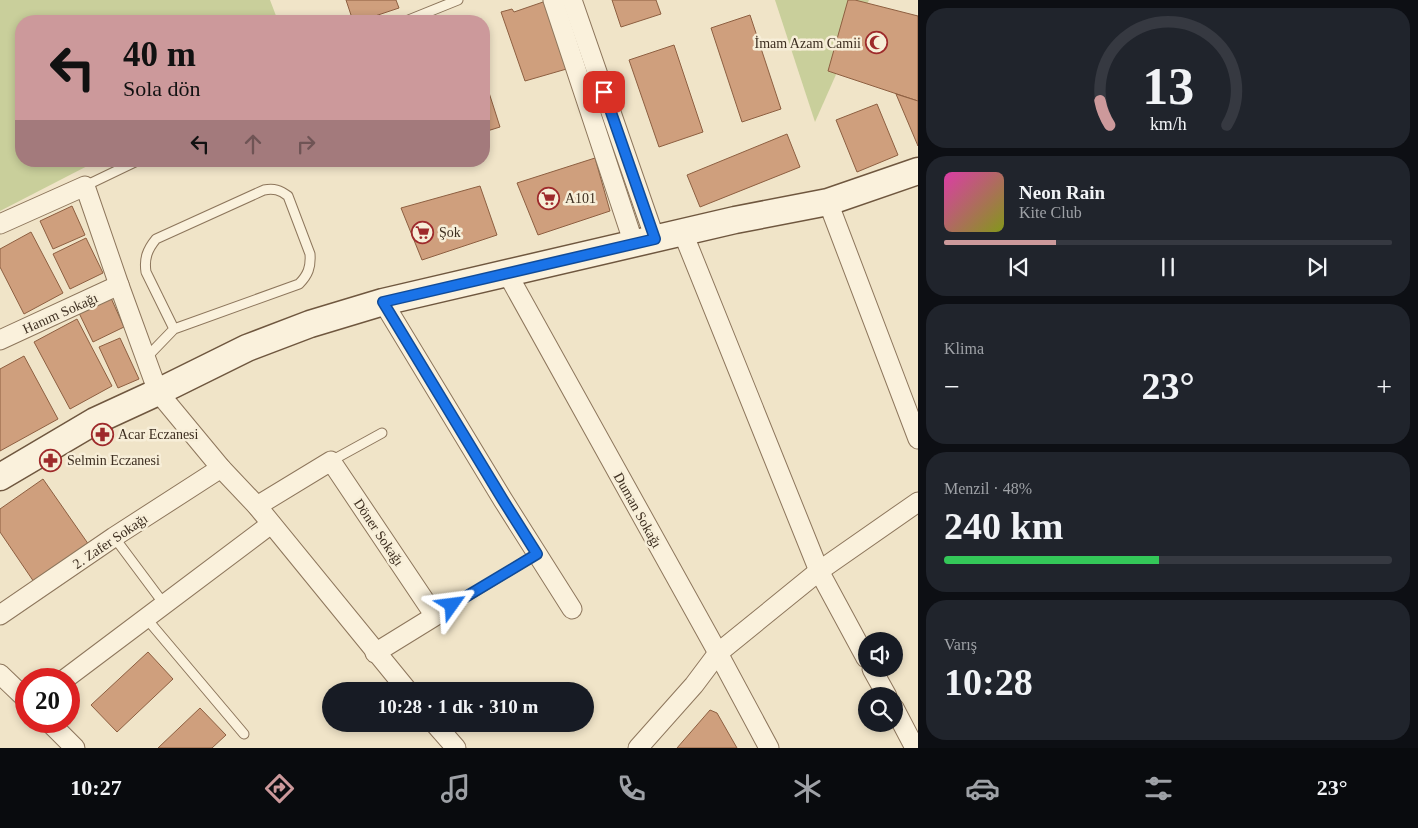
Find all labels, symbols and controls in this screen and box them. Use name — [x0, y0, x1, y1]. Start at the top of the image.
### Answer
mosque icon: İmam Azam Camii — [865, 31, 889, 55]
icon: left — [40, 35, 105, 100]
text: 40 m — [123, 35, 196, 74]
place label: İmam Azam Camii — [754, 36, 861, 51]
text: 13 — [1142, 58, 1194, 115]
pin — [583, 71, 625, 113]
text: Sola dön — [123, 76, 201, 101]
icon: arrive — [590, 78, 618, 106]
text: km/h — [1150, 114, 1186, 134]
icon: left — [186, 130, 214, 158]
icon: ahead — [239, 130, 267, 158]
icon: right — [292, 130, 320, 158]
text: Neon Rain — [1019, 182, 1105, 203]
supermarket icon: A101 — [537, 186, 561, 210]
place label: A101 — [565, 191, 596, 206]
text: Kite Club — [1019, 204, 1082, 221]
supermarket icon: Şok — [411, 220, 435, 244]
place label: Şok — [439, 225, 461, 240]
icon: previous — [1005, 253, 1033, 281]
icon: pause — [1154, 253, 1182, 281]
icon: next — [1303, 253, 1331, 281]
street label: Hanım Sokağı — [20, 290, 100, 337]
text: Klima — [944, 340, 984, 357]
text: 23° — [1141, 365, 1195, 407]
text: − — [944, 371, 960, 402]
text: + — [1376, 371, 1392, 402]
pharmacy icon: Acar Eczanesi — [90, 422, 114, 446]
place label: Acar Eczanesi — [118, 427, 199, 442]
pharmacy icon: Selmin Eczanesi — [39, 448, 63, 472]
place label: Selmin Eczanesi — [67, 453, 160, 468]
street label: Duman Sokağı — [611, 470, 664, 551]
text: Menzil · 48% — [944, 480, 1032, 497]
street label: Döner Sokağı — [351, 496, 406, 569]
text: 240 km — [944, 505, 1063, 547]
street label: 2. Zafer Sokağı — [70, 511, 150, 572]
position arrow — [425, 578, 477, 630]
map controls — [858, 632, 903, 732]
button: sound — [858, 632, 903, 677]
text: Varış — [944, 636, 977, 653]
text: 10:28 — [944, 661, 1033, 703]
speed limit sign: 20 — [15, 668, 80, 733]
button: search — [858, 687, 903, 732]
text: 10:28 · 1 dk · 310 m — [378, 696, 538, 717]
icon: directions — [262, 771, 297, 806]
icon: music — [438, 771, 473, 806]
icon: phone — [614, 771, 649, 806]
icon: climate — [790, 771, 825, 806]
icon: car — [965, 771, 1000, 806]
icon: filters — [1141, 771, 1176, 806]
text: 10:27 — [70, 775, 122, 800]
text: 23° — [1317, 775, 1348, 800]

